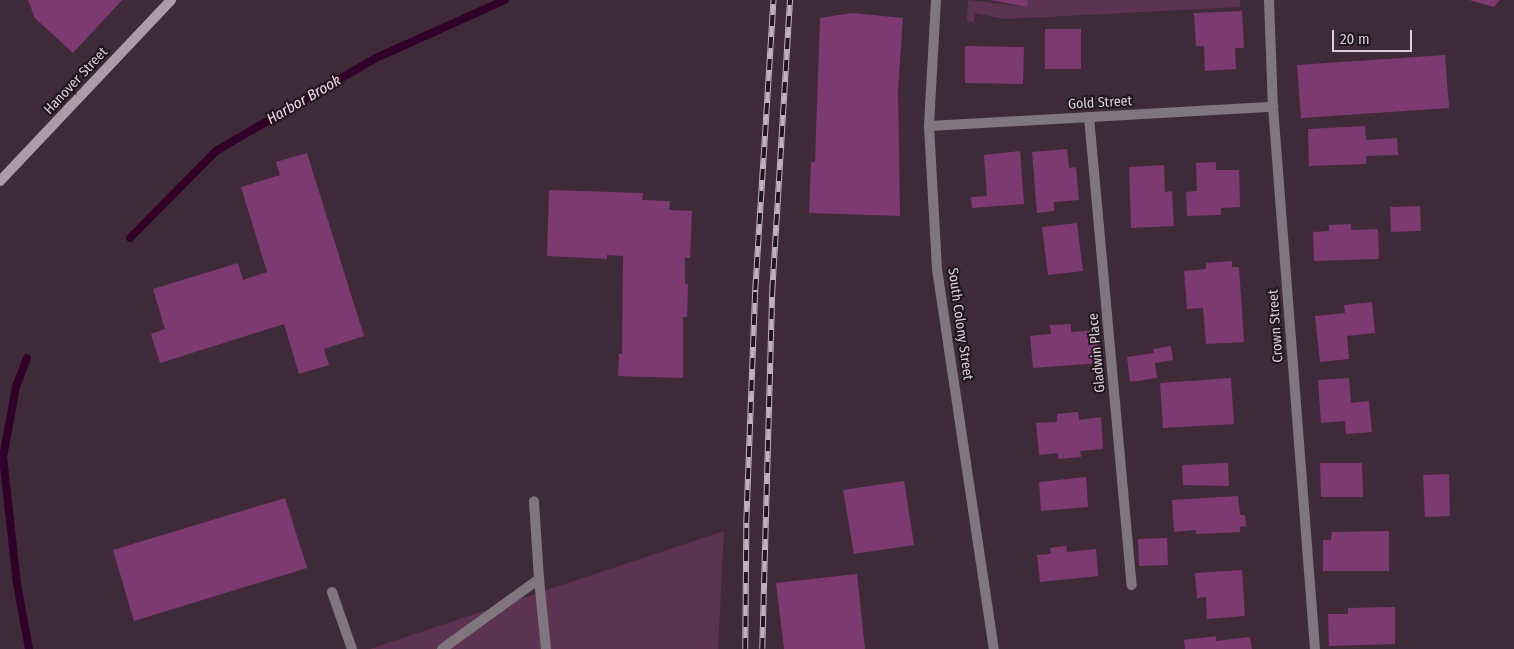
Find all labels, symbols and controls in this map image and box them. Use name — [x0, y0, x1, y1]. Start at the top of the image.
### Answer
scale bar — [1334, 20, 1414, 52]
text: 20 m — [1340, 30, 1370, 48]
street label: Hanover Street — [41, 44, 111, 118]
water label: Harbor Brook — [264, 72, 344, 128]
street label: Gold Street — [1067, 93, 1133, 113]
street label: South Colony Street — [944, 267, 976, 381]
street label: Crown Street — [1265, 289, 1287, 363]
street label: Gladwin Place — [1085, 313, 1109, 393]

